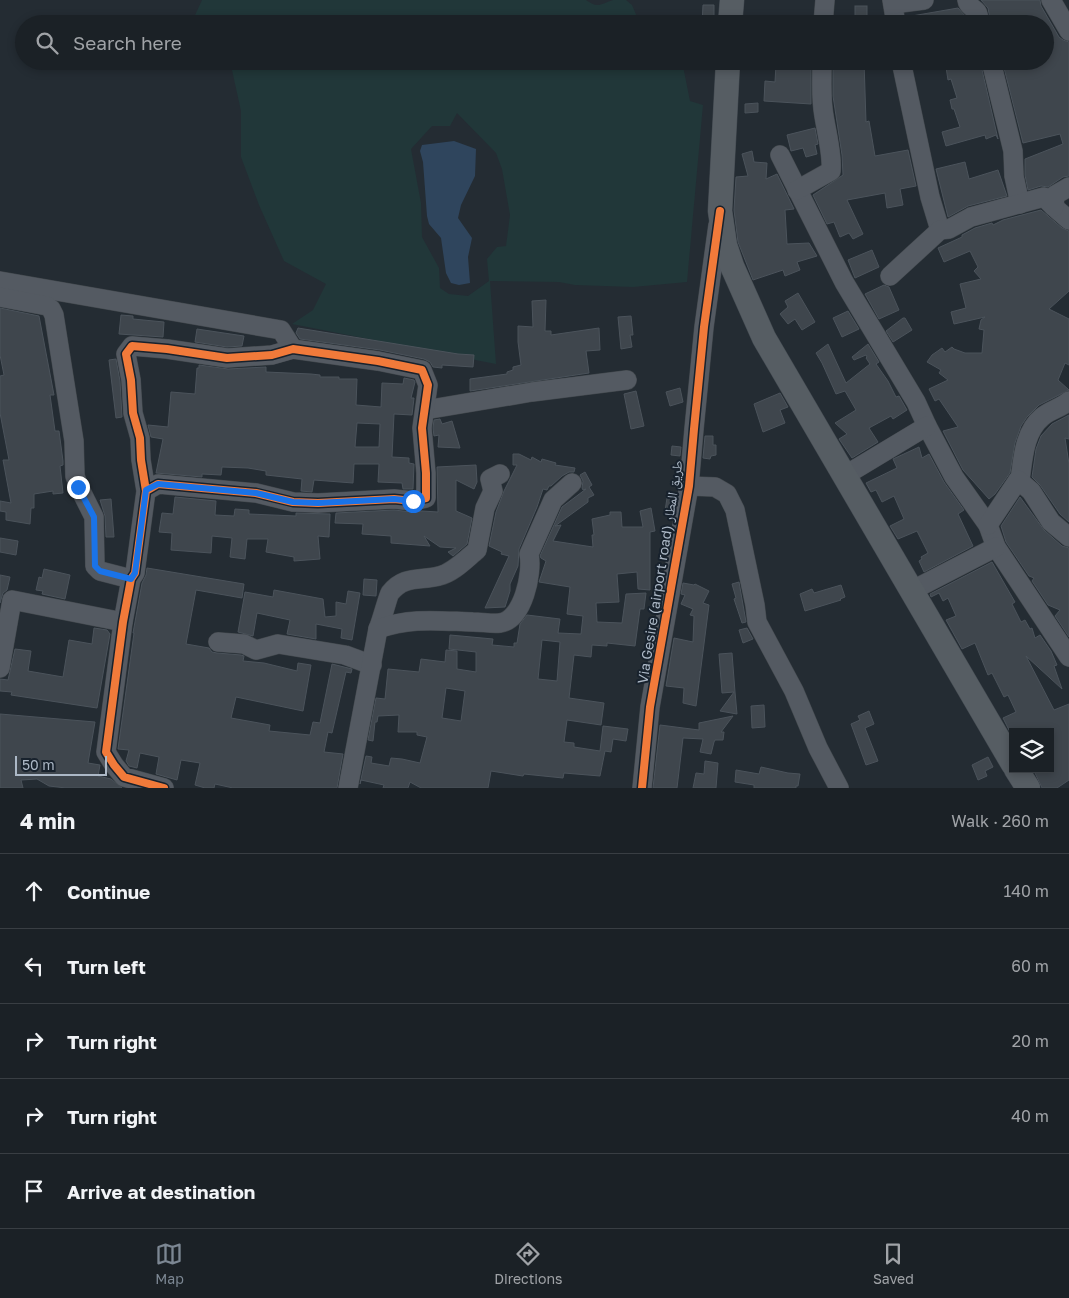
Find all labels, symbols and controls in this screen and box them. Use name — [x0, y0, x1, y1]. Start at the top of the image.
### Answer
search box — [15, 15, 1054, 70]
icon: search — [33, 29, 61, 57]
text: Search here — [73, 31, 182, 54]
street label: Via Gesire (airport road) طريق المطار — [633, 459, 688, 685]
route end — [67, 476, 90, 499]
route start — [402, 490, 425, 513]
map controls — [1009, 728, 1054, 773]
button: layers — [1009, 728, 1054, 773]
scale bar — [15, 753, 108, 776]
text: 50 m — [22, 756, 55, 773]
text: 4 min — [20, 808, 75, 834]
text: Walk · 260 m — [951, 811, 1049, 831]
icon: ahead — [20, 877, 48, 905]
text: Continue — [67, 880, 150, 903]
text: 140 m — [1003, 881, 1049, 901]
icon: left — [20, 952, 48, 980]
text: Turn left — [67, 955, 146, 978]
text: 60 m — [1011, 956, 1049, 976]
icon: right — [20, 1027, 48, 1055]
text: Turn right — [67, 1030, 157, 1053]
text: 20 m — [1012, 1031, 1049, 1051]
icon: right — [20, 1102, 48, 1130]
text: Turn right — [67, 1105, 157, 1128]
text: 40 m — [1011, 1106, 1049, 1126]
icon: arrive — [20, 1177, 48, 1205]
text: Arrive at destination — [67, 1180, 255, 1203]
tab: Map — [155, 1240, 184, 1287]
tab: Directions — [494, 1240, 563, 1287]
tab: Saved — [873, 1240, 914, 1287]

